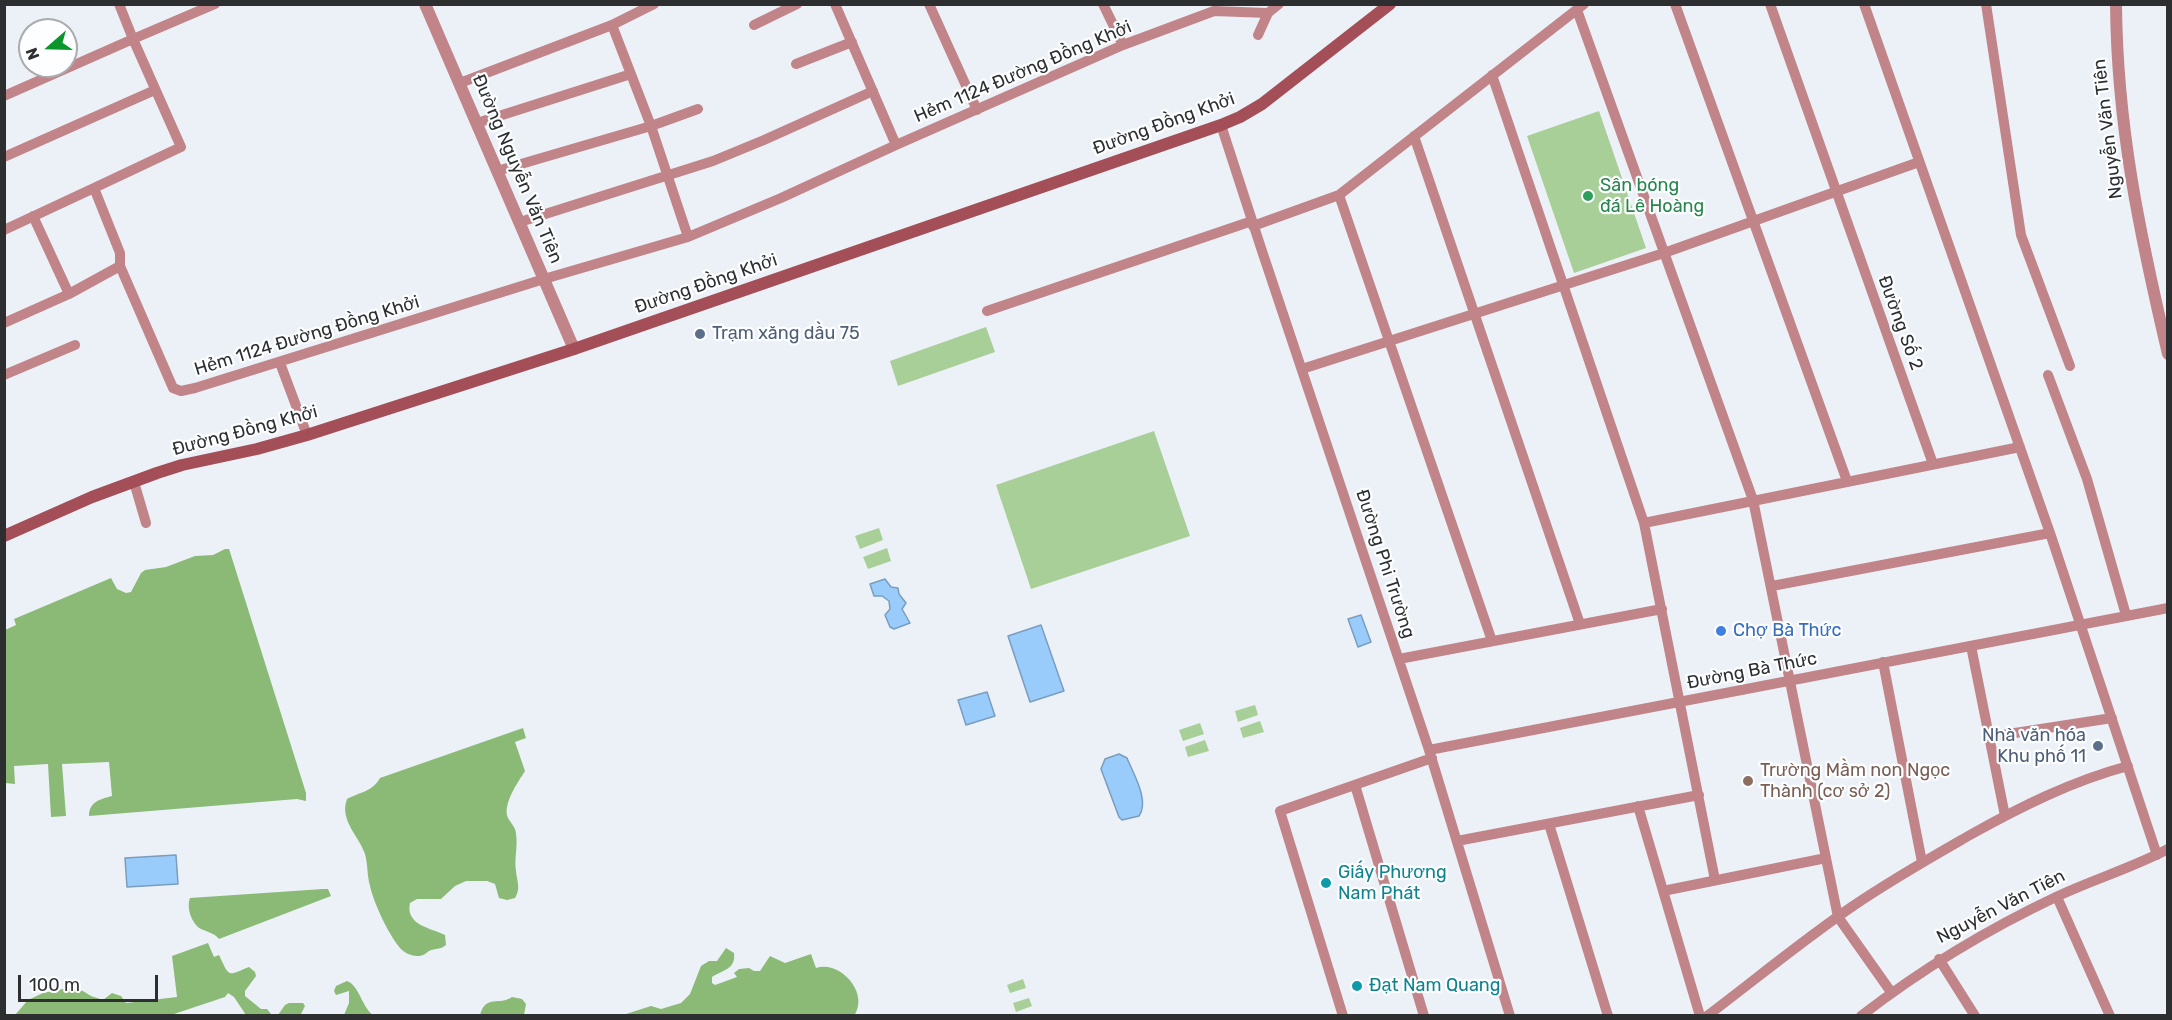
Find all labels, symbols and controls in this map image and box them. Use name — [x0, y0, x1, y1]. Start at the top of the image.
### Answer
street label: Hẻm 1124 Đường Đồng Khởi — [911, 16, 1135, 128]
north arrow — [18, 18, 78, 78]
text: N — [22, 45, 43, 62]
street label: Nguyễn Văn Tiên — [2089, 58, 2127, 200]
street label: Đường Nguyễn Văn Tiên — [467, 71, 567, 267]
street label: Đường Đồng Khởi — [1090, 88, 1238, 160]
place label: Sân bóng đá Lê Hoàng — [1600, 175, 1704, 218]
marker: Sân bóng đá Lê Hoàng — [1581, 189, 1595, 203]
street label: Đường Đồng Khởi — [632, 249, 780, 319]
street label: Đường Số 2 — [1873, 273, 1927, 373]
street label: Hẻm 1124 Đường Đồng Khởi — [192, 291, 422, 381]
place label: Trạm xăng dầu 75 — [712, 323, 860, 345]
marker: Trạm xăng dầu 75 — [693, 327, 707, 341]
street label: Đường Đồng Khởi — [170, 401, 320, 461]
street label: Đường Phi Trường — [1351, 487, 1419, 641]
place label: Chợ Bà Thức — [1733, 620, 1842, 642]
marker: Chợ Bà Thức — [1714, 624, 1728, 638]
street label: Đường Bà Thức — [1685, 648, 1819, 694]
place label: Nhà văn hóa Khu phố 11 — [1982, 725, 2086, 768]
marker: Nhà văn hóa Khu phố 11 — [2091, 739, 2105, 753]
place label: Trường Mầm non Ngọc Thành (cơ sở 2) — [1760, 760, 1950, 802]
marker: Trường Mầm non Ngọc Thành (cơ sở 2) — [1741, 774, 1755, 788]
place label: Giấy Phương Nam Phát — [1338, 862, 1447, 904]
street label: Nguyễn Văn Tiên — [1933, 865, 2069, 949]
marker: Giấy Phương Nam Phát — [1319, 876, 1333, 890]
scale bar — [21, 963, 160, 1001]
text: 100 m — [29, 974, 80, 996]
place label: Đạt Nam Quang — [1369, 975, 1500, 997]
marker: Đạt Nam Quang — [1350, 979, 1364, 993]

